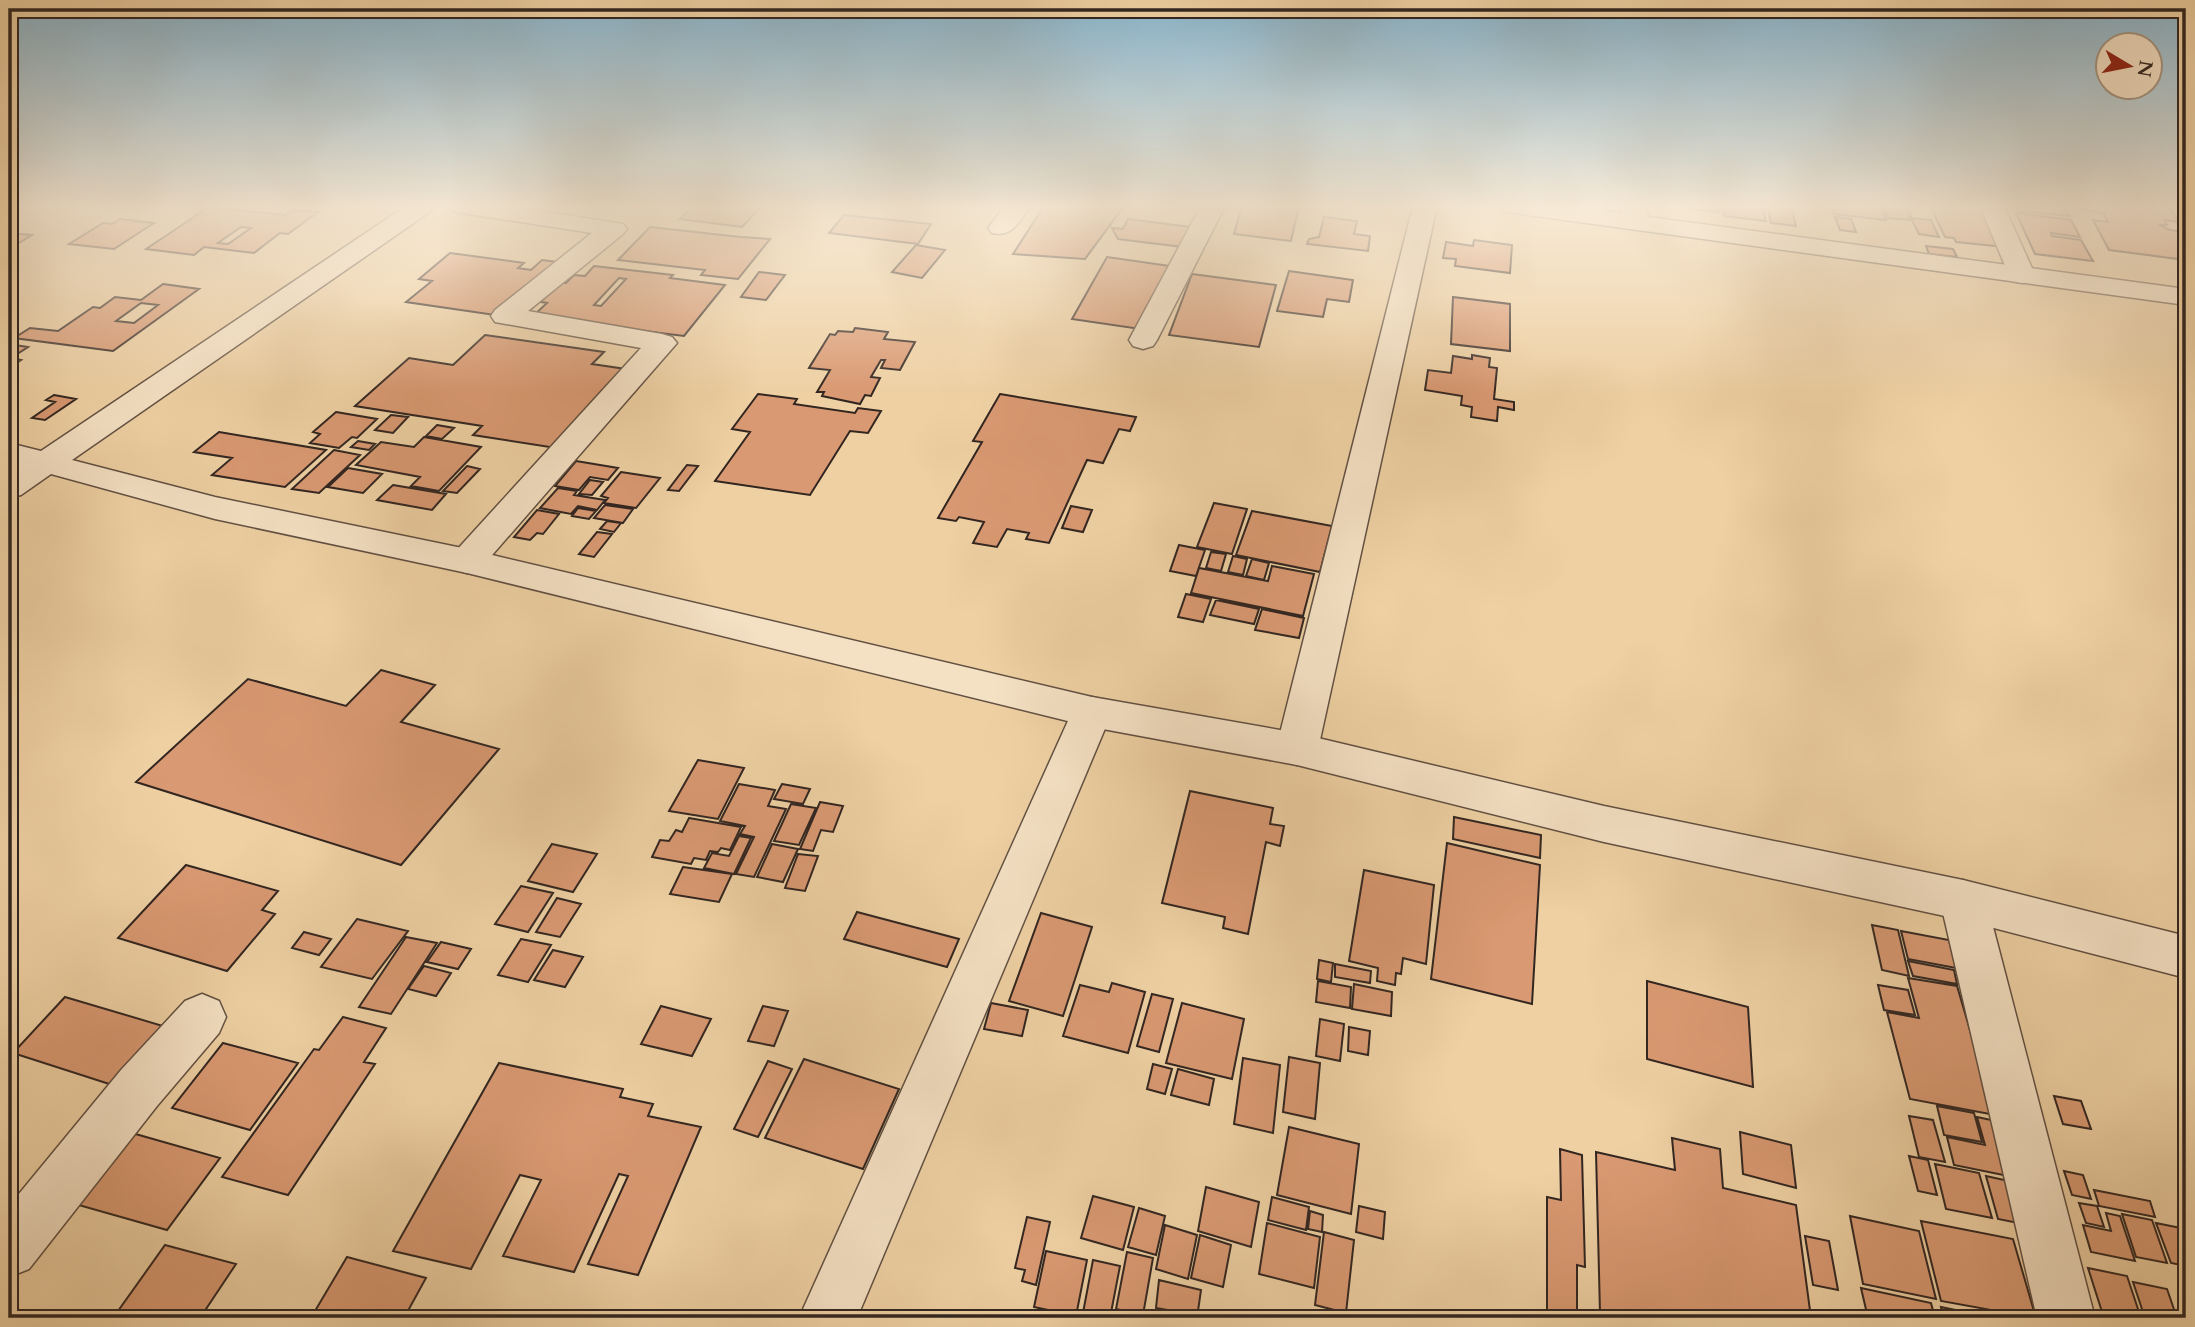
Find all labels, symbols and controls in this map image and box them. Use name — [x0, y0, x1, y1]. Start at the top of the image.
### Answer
north arrow — [2094, 32, 2164, 102]
text: N — [2130, 58, 2159, 80]

